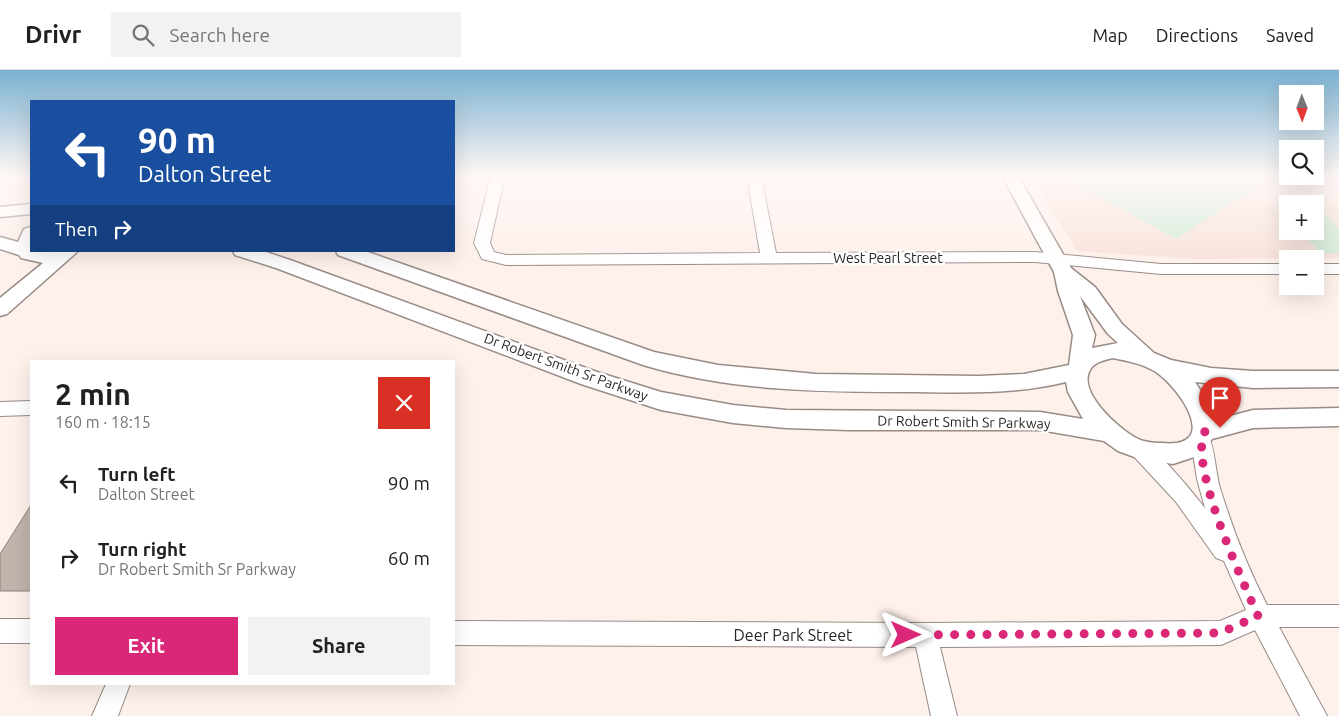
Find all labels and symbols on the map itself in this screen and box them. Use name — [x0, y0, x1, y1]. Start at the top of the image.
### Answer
north arrow — [1279, 85, 1324, 130]
street label: West Pearl Street — [833, 250, 943, 266]
street label: Dr Robert Smith Sr Parkway — [482, 330, 650, 404]
pin — [1199, 377, 1241, 428]
street label: Dr Robert Smith Sr Parkway — [877, 412, 1051, 432]
position arrow — [879, 608, 931, 660]
street label: Deer Park Street — [734, 626, 853, 644]

